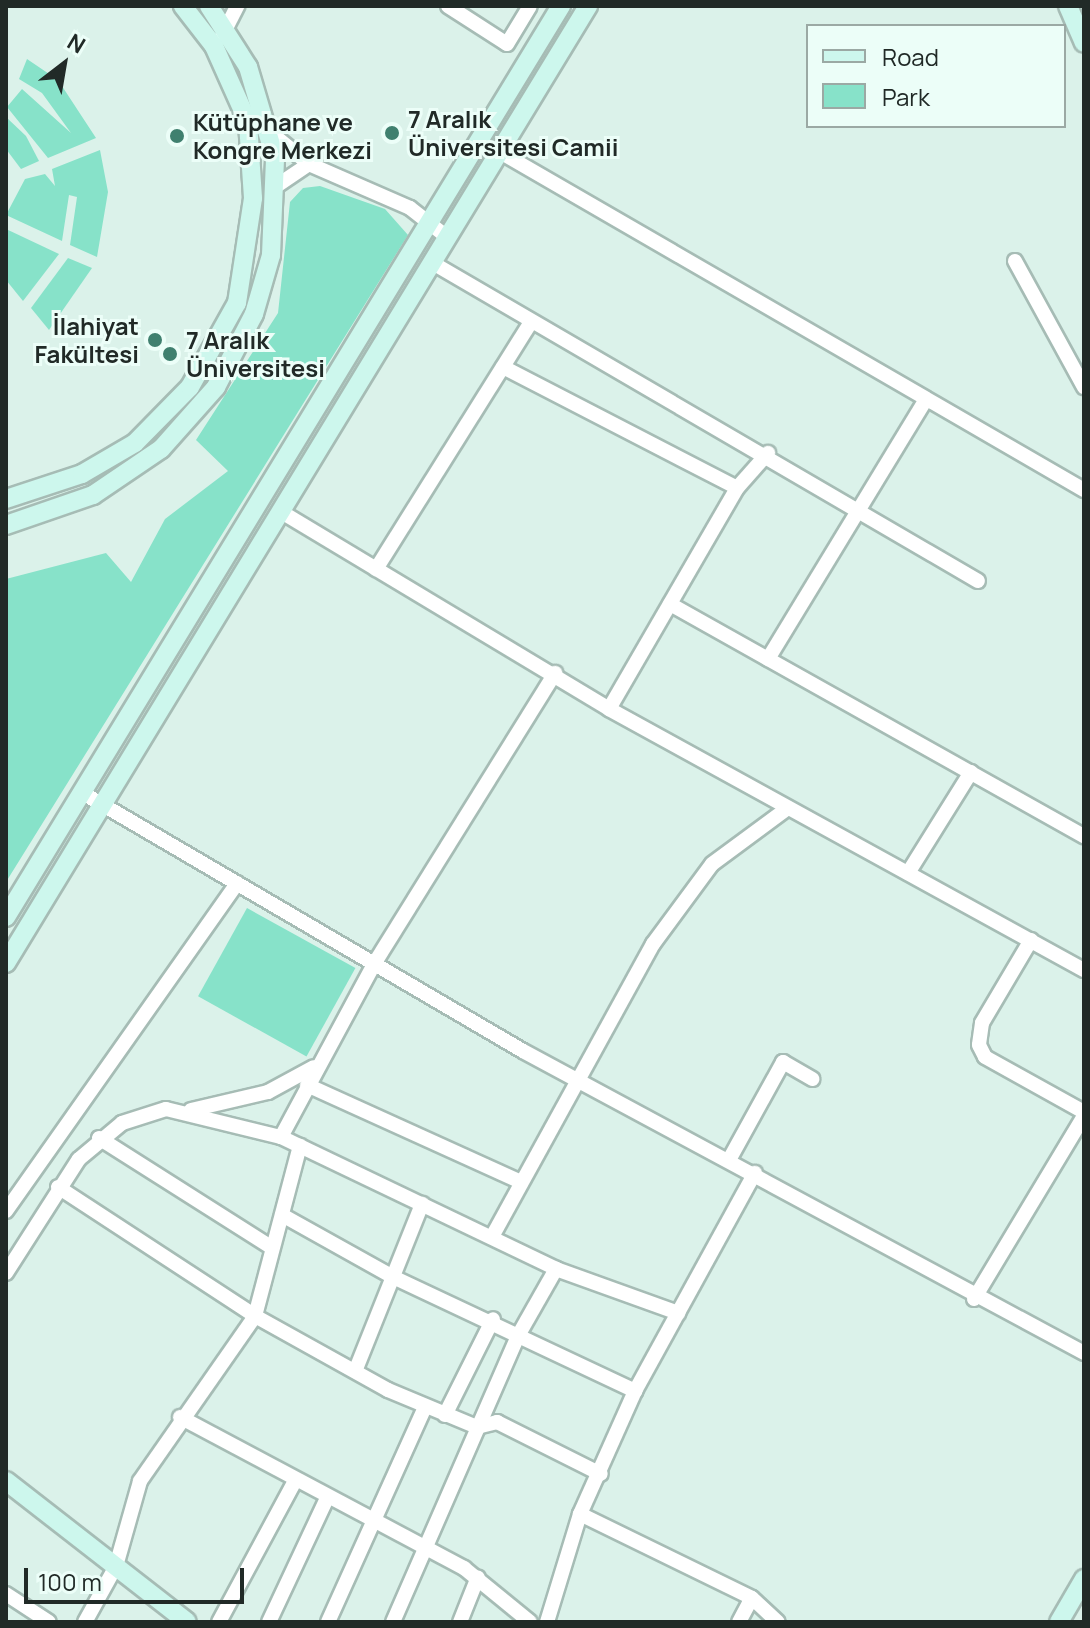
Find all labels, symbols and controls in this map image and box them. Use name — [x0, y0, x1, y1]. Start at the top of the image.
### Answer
north arrow — [24, 24, 104, 104]
legend — [806, 24, 1066, 128]
text: N — [62, 26, 91, 60]
text: Road — [882, 40, 939, 73]
text: Park — [882, 80, 930, 113]
place label: 7 Aralık Üniversitesi Camii — [408, 105, 618, 161]
place label: Kütüphane ve Kongre Merkezi — [193, 108, 372, 164]
marker: 7 Aralık Üniversitesi Camii — [383, 124, 401, 142]
marker: Kütüphane ve Kongre Merkezi — [168, 127, 186, 145]
place label: İlahiyat Fakültesi — [35, 312, 139, 368]
place label: 7 Aralık Üniversitesi — [186, 326, 325, 382]
marker: İlahiyat Fakültesi — [146, 331, 164, 349]
marker: 7 Aralık Üniversitesi — [161, 345, 179, 363]
scale bar — [28, 1552, 248, 1602]
text: 100 m — [38, 1565, 102, 1598]

